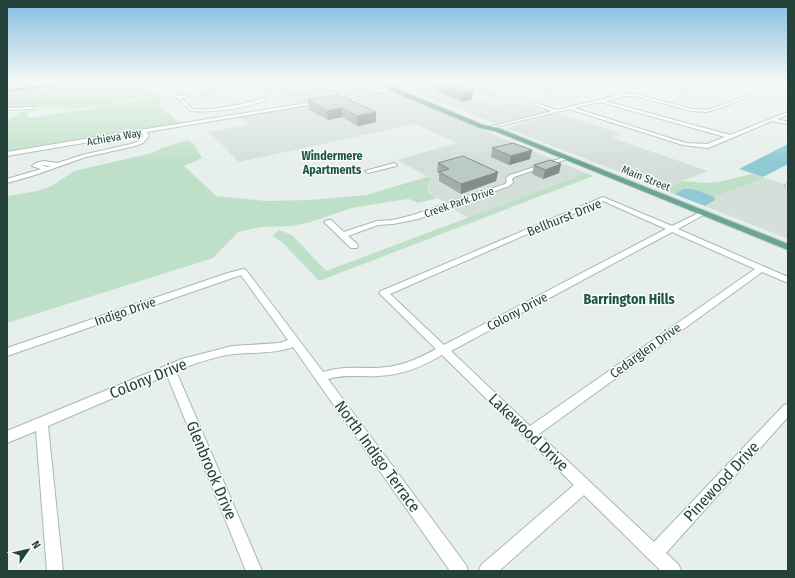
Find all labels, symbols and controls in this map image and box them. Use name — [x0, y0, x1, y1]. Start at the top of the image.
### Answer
street label: Achieva Way — [86, 126, 142, 149]
district label: Windermere Apartments — [301, 149, 363, 177]
street label: Main Street — [620, 163, 672, 194]
street label: Creek Park Drive — [423, 184, 496, 220]
street label: Bellhurst Drive — [525, 196, 604, 239]
street label: Colony Drive — [484, 289, 550, 334]
district label: Barrington Hills — [583, 291, 675, 308]
street label: Indigo Drive — [93, 294, 158, 329]
street label: Cedarglen Drive — [607, 320, 684, 381]
street label: Colony Drive — [107, 354, 190, 403]
street label: Lakewood Drive — [485, 390, 573, 475]
street label: North Indigo Terrace — [331, 397, 424, 516]
street label: Glenbrook Drive — [182, 418, 241, 522]
street label: Pinewood Drive — [680, 437, 763, 525]
north arrow — [8, 530, 48, 570]
text: N — [29, 538, 43, 551]

